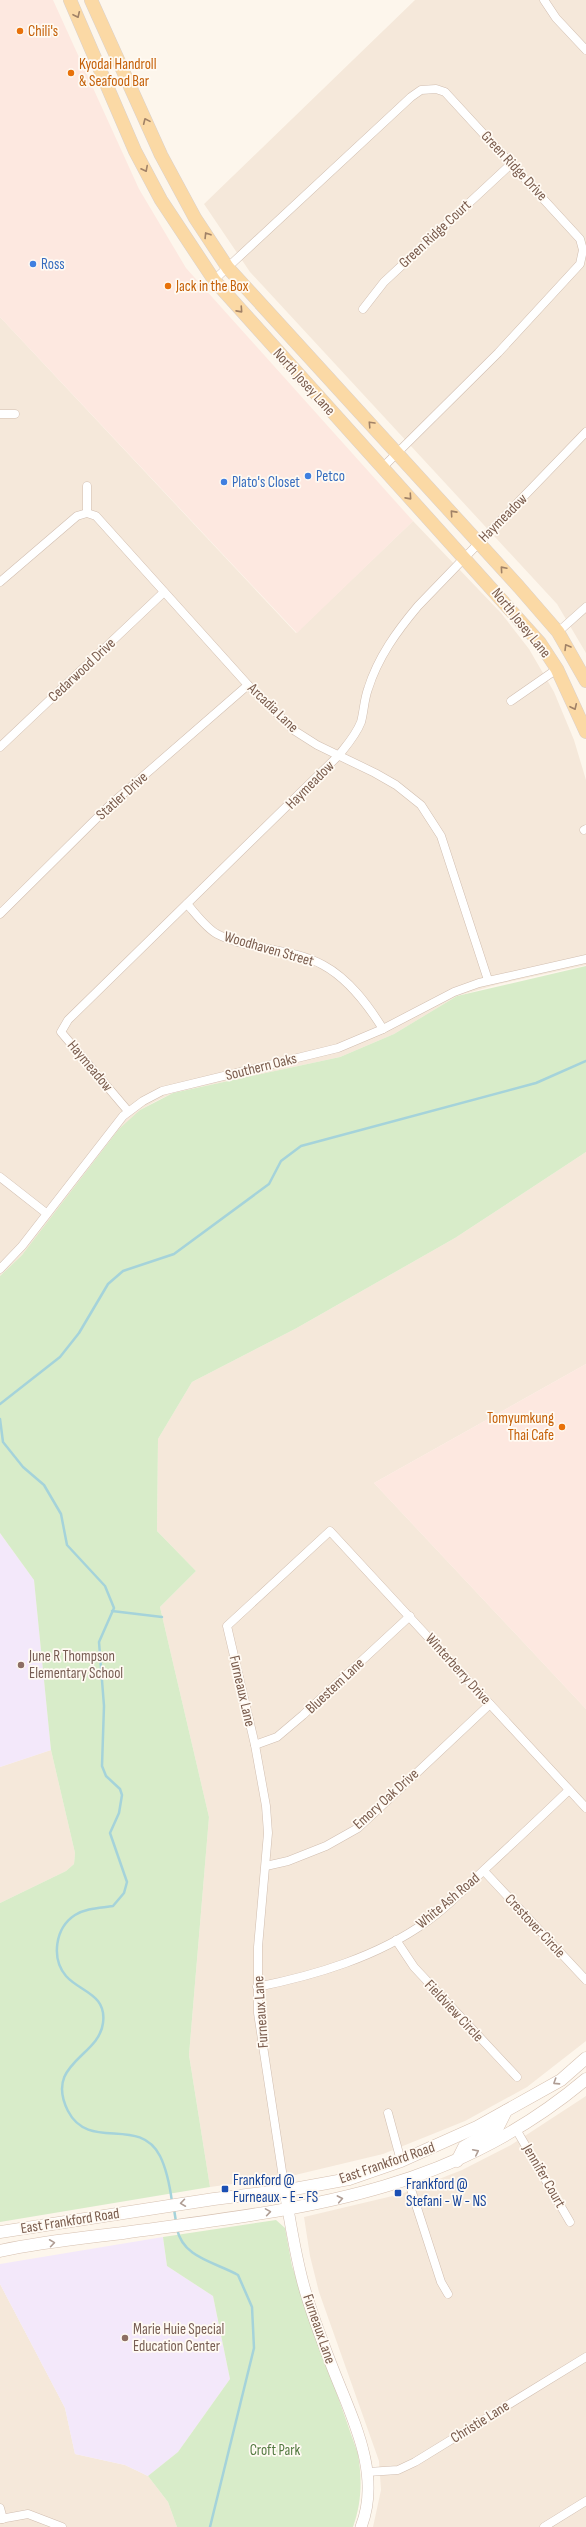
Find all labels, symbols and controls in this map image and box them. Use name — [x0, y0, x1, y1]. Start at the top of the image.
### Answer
one-way arrow — [72, 11, 80, 19]
place label: Chili's — [28, 22, 58, 41]
marker: Chili's — [15, 26, 25, 36]
place label: Kyodai Handroll & Seafood Bar — [79, 55, 156, 91]
marker: Kyodai Handroll & Seafood Bar — [66, 68, 76, 78]
one-way arrow — [143, 117, 151, 125]
street label: Green Ridge Drive — [477, 127, 551, 205]
one-way arrow — [140, 165, 147, 172]
street label: Green Ridge Court — [395, 196, 475, 272]
one-way arrow — [204, 233, 211, 240]
place label: Ross — [41, 255, 65, 274]
marker: Ross — [28, 259, 38, 269]
place label: Jack in the Box — [175, 277, 249, 296]
marker: Jack in the Box — [163, 281, 173, 291]
one-way arrow — [236, 305, 243, 312]
street label: North Josey Lane — [269, 344, 339, 420]
one-way arrow — [368, 421, 376, 429]
place label: Petco — [316, 467, 345, 486]
marker: Petco — [303, 471, 313, 481]
place label: Plato's Closet — [232, 473, 300, 492]
marker: Plato's Closet — [219, 477, 229, 487]
street label: Haymeadow — [475, 489, 532, 546]
one-way arrow — [404, 492, 411, 500]
one-way arrow — [450, 510, 457, 518]
one-way arrow — [501, 566, 508, 574]
street label: North Josey Lane — [487, 584, 555, 662]
street label: Cedarwood Drive — [44, 634, 120, 706]
one-way arrow — [564, 644, 571, 651]
street label: Arcadia Lane — [243, 678, 302, 737]
one-way arrow — [569, 703, 577, 710]
street label: Haymeadow — [282, 756, 339, 813]
street label: Statler Drive — [92, 768, 152, 824]
street label: Woodhaven Street — [222, 927, 316, 971]
street label: Haymeadow — [63, 1036, 117, 1096]
street label: Southern Oaks — [223, 1049, 299, 1085]
place label: Tomyumkung Thai Cafe — [487, 1409, 554, 1445]
marker: Tomyumkung Thai Cafe — [557, 1422, 567, 1432]
street label: Winterberry Drive — [421, 1629, 495, 1709]
place label: June R Thompson Elementary School — [28, 1647, 123, 1683]
street label: Furneaux Lane — [225, 1654, 259, 1728]
street label: Bluestem Lane — [302, 1654, 368, 1718]
marker: June R Thompson Elementary School — [16, 1660, 26, 1670]
street label: Emory Oak Drive — [349, 1765, 423, 1833]
street label: White Ash Road — [412, 1869, 484, 1933]
street label: Crestover Circle — [501, 1890, 569, 1962]
street label: Furneaux Lane — [249, 1975, 273, 2049]
street label: Fieldview Circle — [420, 1976, 488, 2046]
one-way arrow — [553, 2078, 560, 2085]
street label: East Frankford Road — [337, 2138, 437, 2188]
street label: Jennifer Court — [518, 2140, 570, 2211]
one-way arrow — [472, 2149, 479, 2157]
place label: Frankford @ Furneaux - E - FS — [233, 2171, 318, 2207]
place label: Frankford @ Stefani - W - NS — [406, 2175, 486, 2211]
marker: Frankford @ Furneaux - E - FS — [220, 2184, 230, 2194]
marker: Frankford @ Stefani - W - NS — [393, 2188, 403, 2198]
one-way arrow — [337, 2195, 344, 2204]
one-way arrow — [180, 2198, 186, 2207]
street label: East Frankford Road — [19, 2204, 121, 2238]
one-way arrow — [264, 2208, 271, 2217]
one-way arrow — [49, 2239, 55, 2248]
street label: Furneaux Lane — [298, 2292, 340, 2366]
place label: Marie Huie Special Education Center — [133, 2320, 224, 2356]
marker: Marie Huie Special Education Center — [120, 2333, 130, 2343]
street label: Christie Lane — [447, 2397, 513, 2447]
park label: Croft Park — [250, 2441, 301, 2460]

